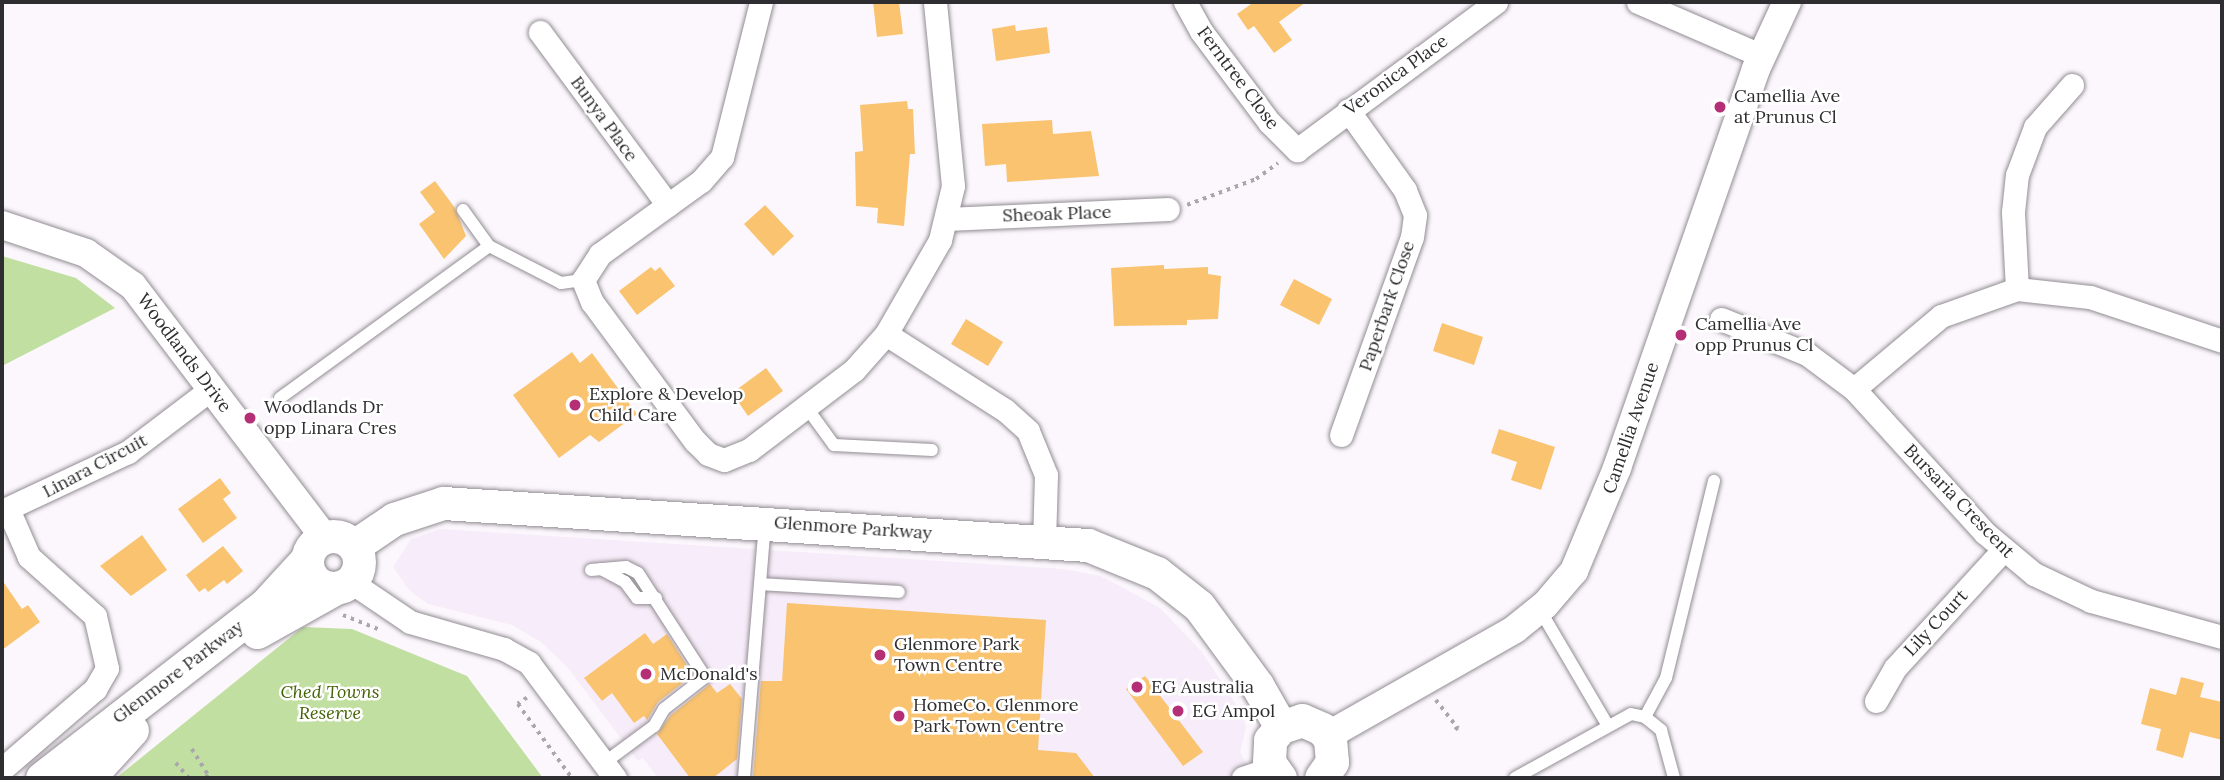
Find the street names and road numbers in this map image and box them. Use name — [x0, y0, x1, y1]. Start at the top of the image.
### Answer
street label: Ferntree Close — [1192, 22, 1284, 134]
street label: Veronica Place — [1340, 30, 1452, 120]
street label: Bunya Place — [566, 72, 642, 166]
street label: Sheoak Place — [1002, 201, 1112, 227]
street label: Paperbark Close — [1355, 238, 1419, 374]
street label: Woodlands Drive — [132, 289, 236, 417]
street label: Camellia Avenue — [1598, 359, 1664, 497]
street label: Linara Circuit — [39, 429, 151, 503]
street label: Bursaria Crescent — [1899, 440, 2019, 562]
street label: Glenmore Parkway — [773, 512, 933, 544]
street label: Lily Court — [1900, 585, 1972, 661]
street label: Glenmore Parkway — [108, 616, 248, 728]

